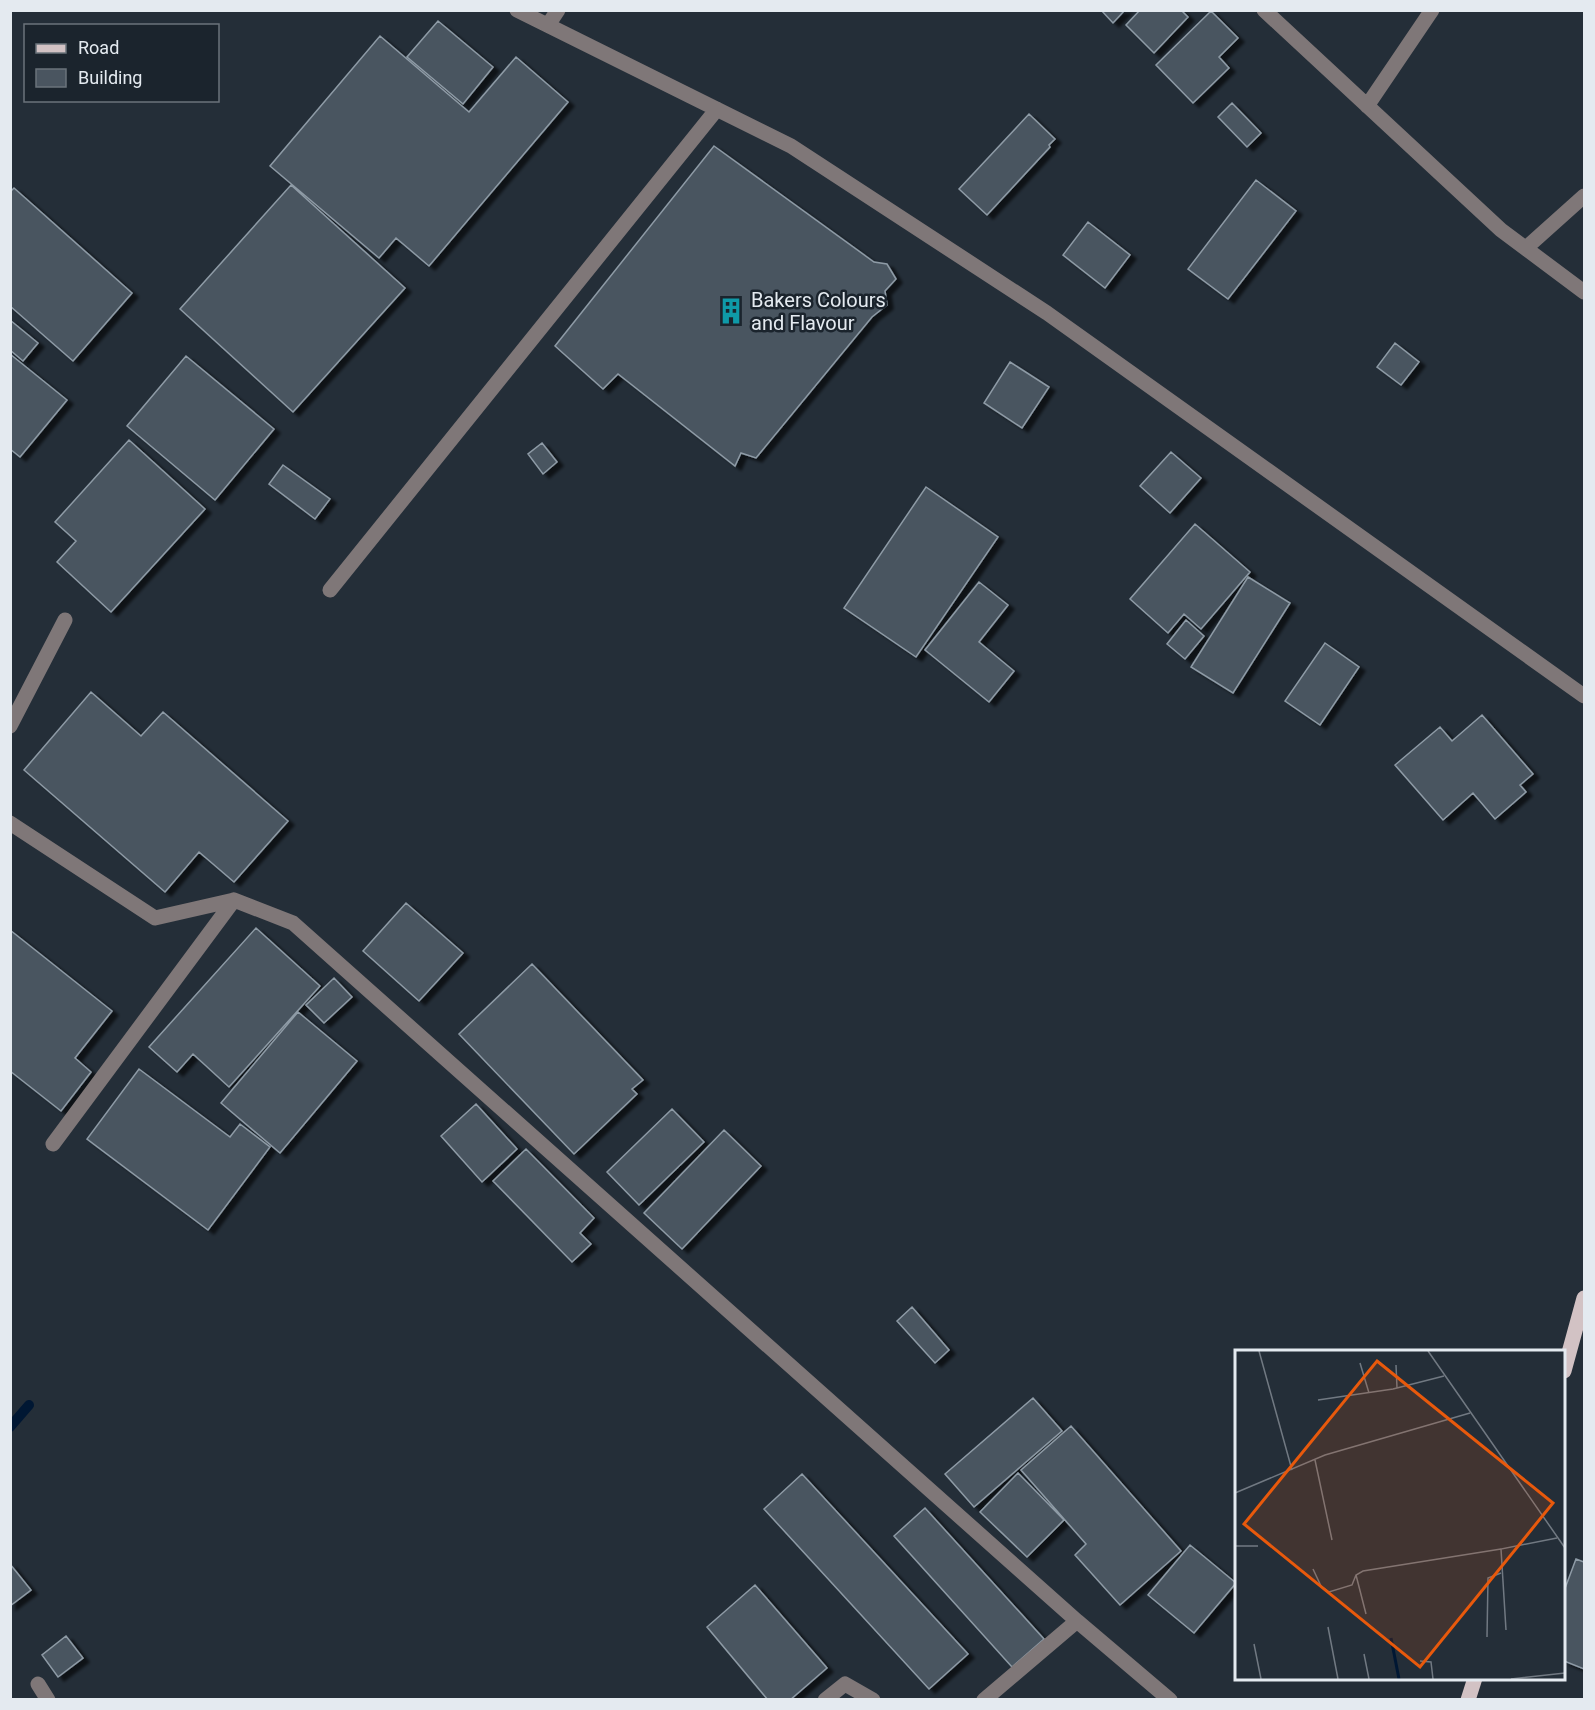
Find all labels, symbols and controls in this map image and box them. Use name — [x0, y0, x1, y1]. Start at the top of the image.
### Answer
legend — [24, 24, 219, 102]
text: Road — [78, 37, 119, 58]
text: Building — [78, 67, 142, 88]
place label: Bakers Colours and Flavour — [751, 288, 886, 335]
building icon: Bakers Colours and Flavour — [716, 296, 746, 326]
inset map — [1235, 1350, 1565, 1680]

